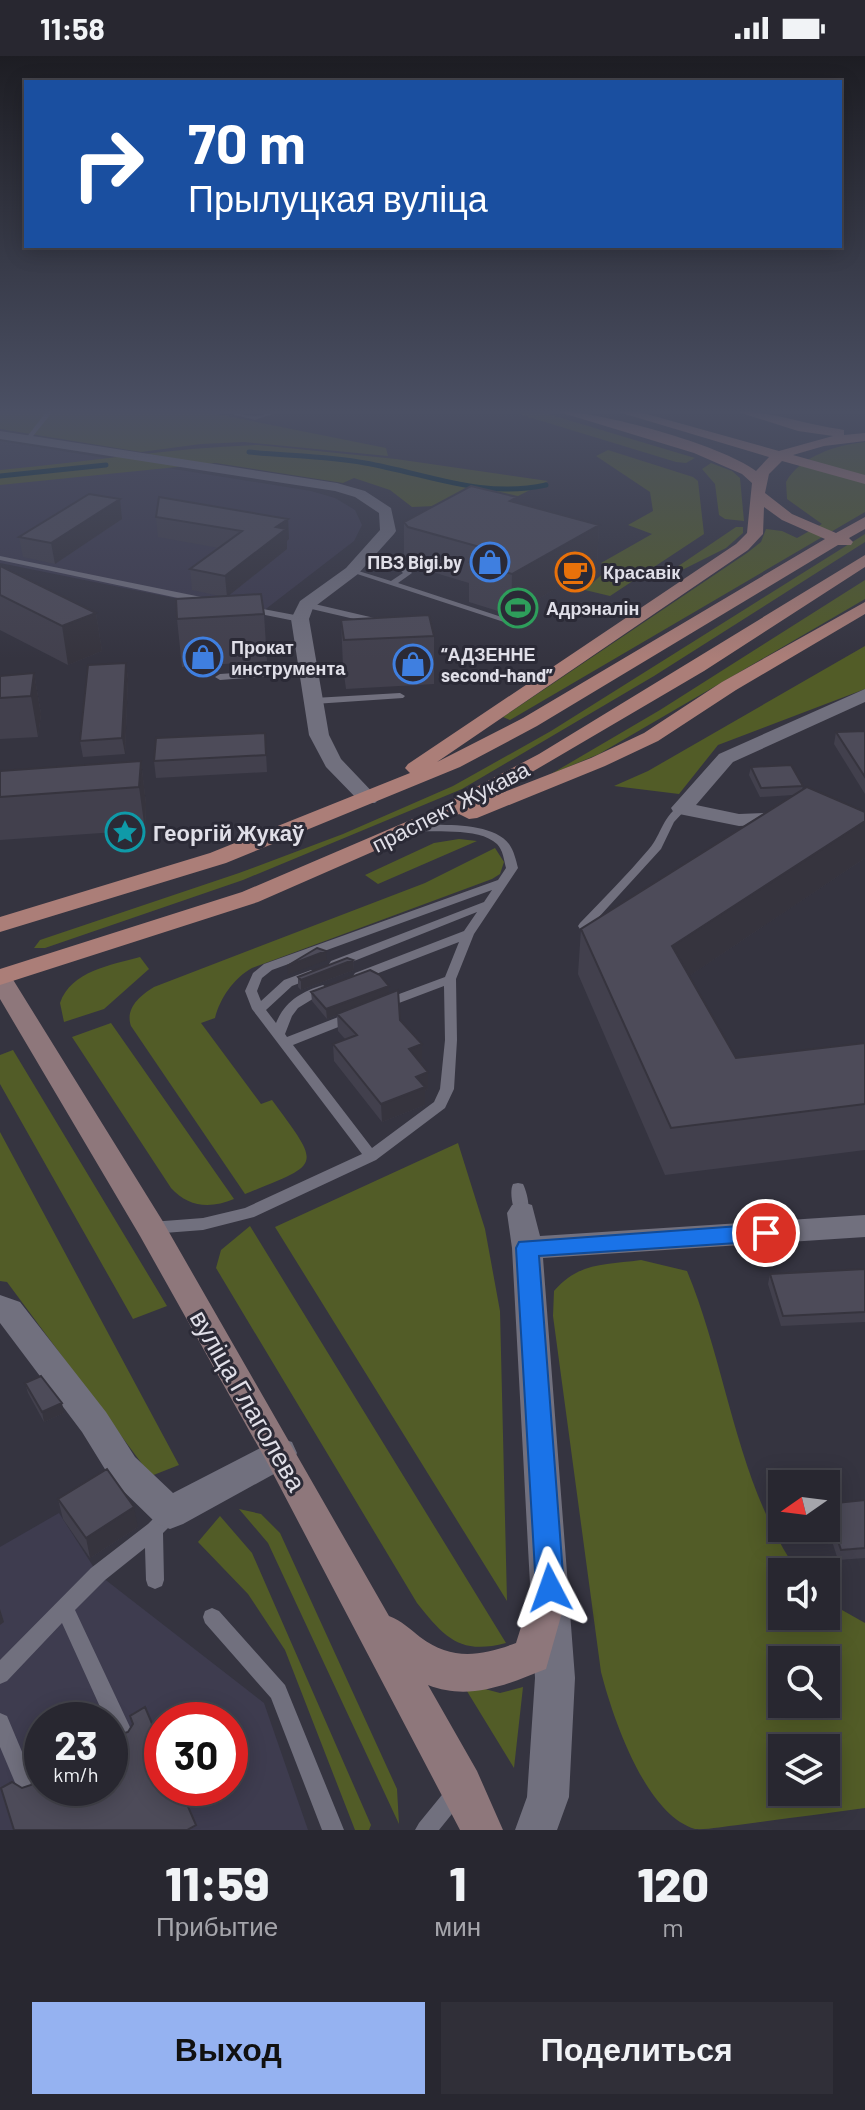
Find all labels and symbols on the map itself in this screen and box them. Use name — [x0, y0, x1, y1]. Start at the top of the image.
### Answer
shop icon: ПВЗ Bigi.by — [469, 541, 511, 583]
place label: ПВЗ Bigi.by — [367, 551, 462, 573]
cafe icon: Красавік — [554, 551, 596, 593]
place label: Красавік — [603, 561, 681, 583]
sports icon: Адрэналін — [497, 587, 539, 629]
place label: Адрэналін — [546, 597, 639, 619]
shop icon: Прокат инструмента — [182, 636, 224, 678]
place label: Прокат инструмента — [231, 636, 346, 679]
shop icon: “АДЗЕННЕ second-hand” — [392, 643, 434, 685]
place label: “АДЗЕННЕ second-hand” — [441, 643, 553, 686]
street label: праспект Жукава — [367, 755, 534, 858]
place icon: Георгій Жукаў — [104, 811, 146, 853]
place label: Георгій Жукаў — [153, 819, 305, 846]
pin — [732, 1199, 800, 1267]
street label: вуліца Глаголева — [185, 1304, 314, 1496]
north arrow — [768, 1470, 840, 1542]
position arrow — [508, 1546, 592, 1630]
speed limit sign: 30 — [144, 1702, 248, 1806]

